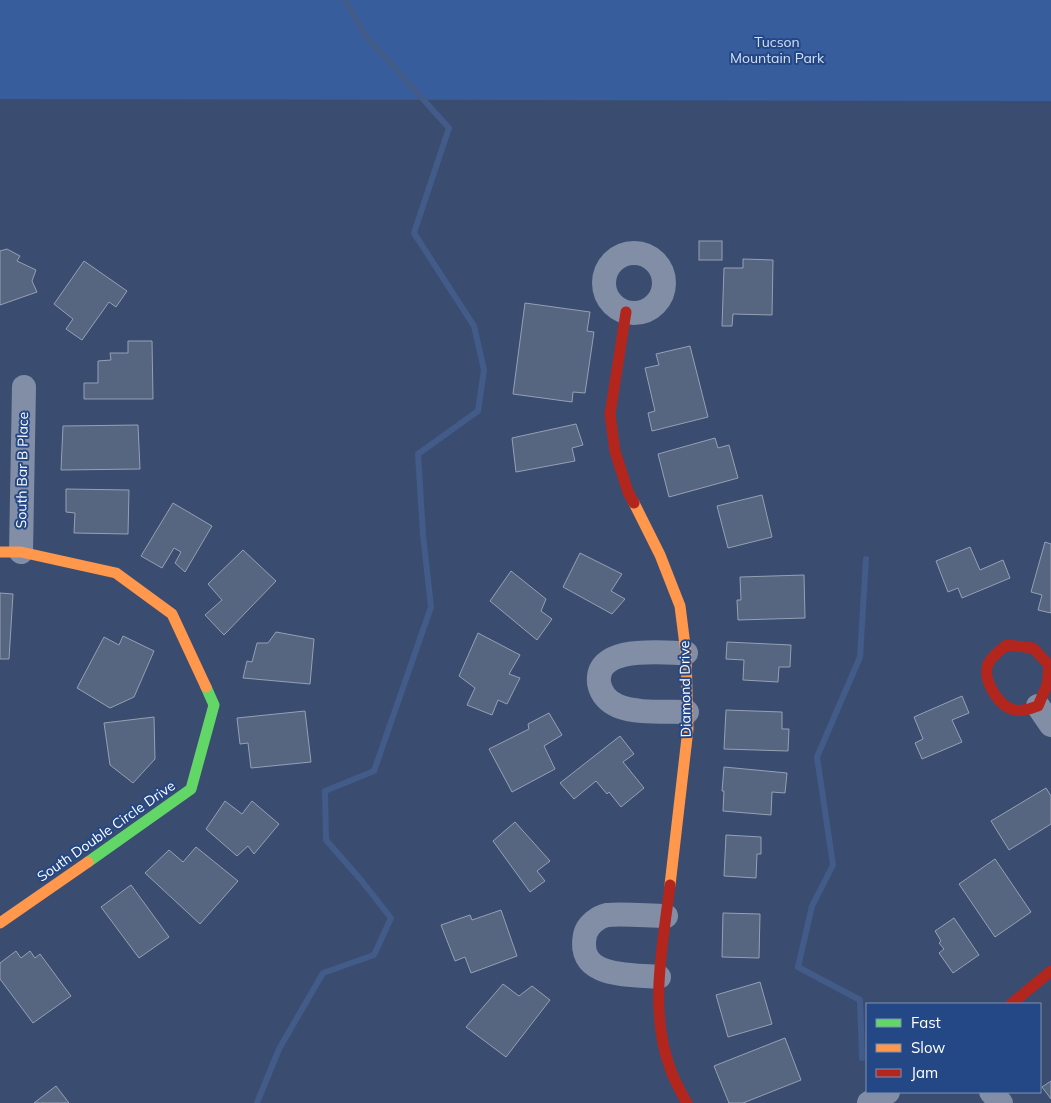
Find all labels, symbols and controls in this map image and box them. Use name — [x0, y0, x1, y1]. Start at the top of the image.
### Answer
park label: Tucson Mountain Park — [730, 33, 825, 67]
street label: South Bar B Place — [12, 412, 32, 528]
street label: Diamond Drive — [675, 641, 695, 737]
street label: South Double Circle Drive — [34, 776, 178, 886]
legend — [866, 1003, 1041, 1093]
text: Fast — [911, 1013, 941, 1032]
text: Slow — [911, 1038, 945, 1057]
text: Jam — [911, 1063, 938, 1082]

